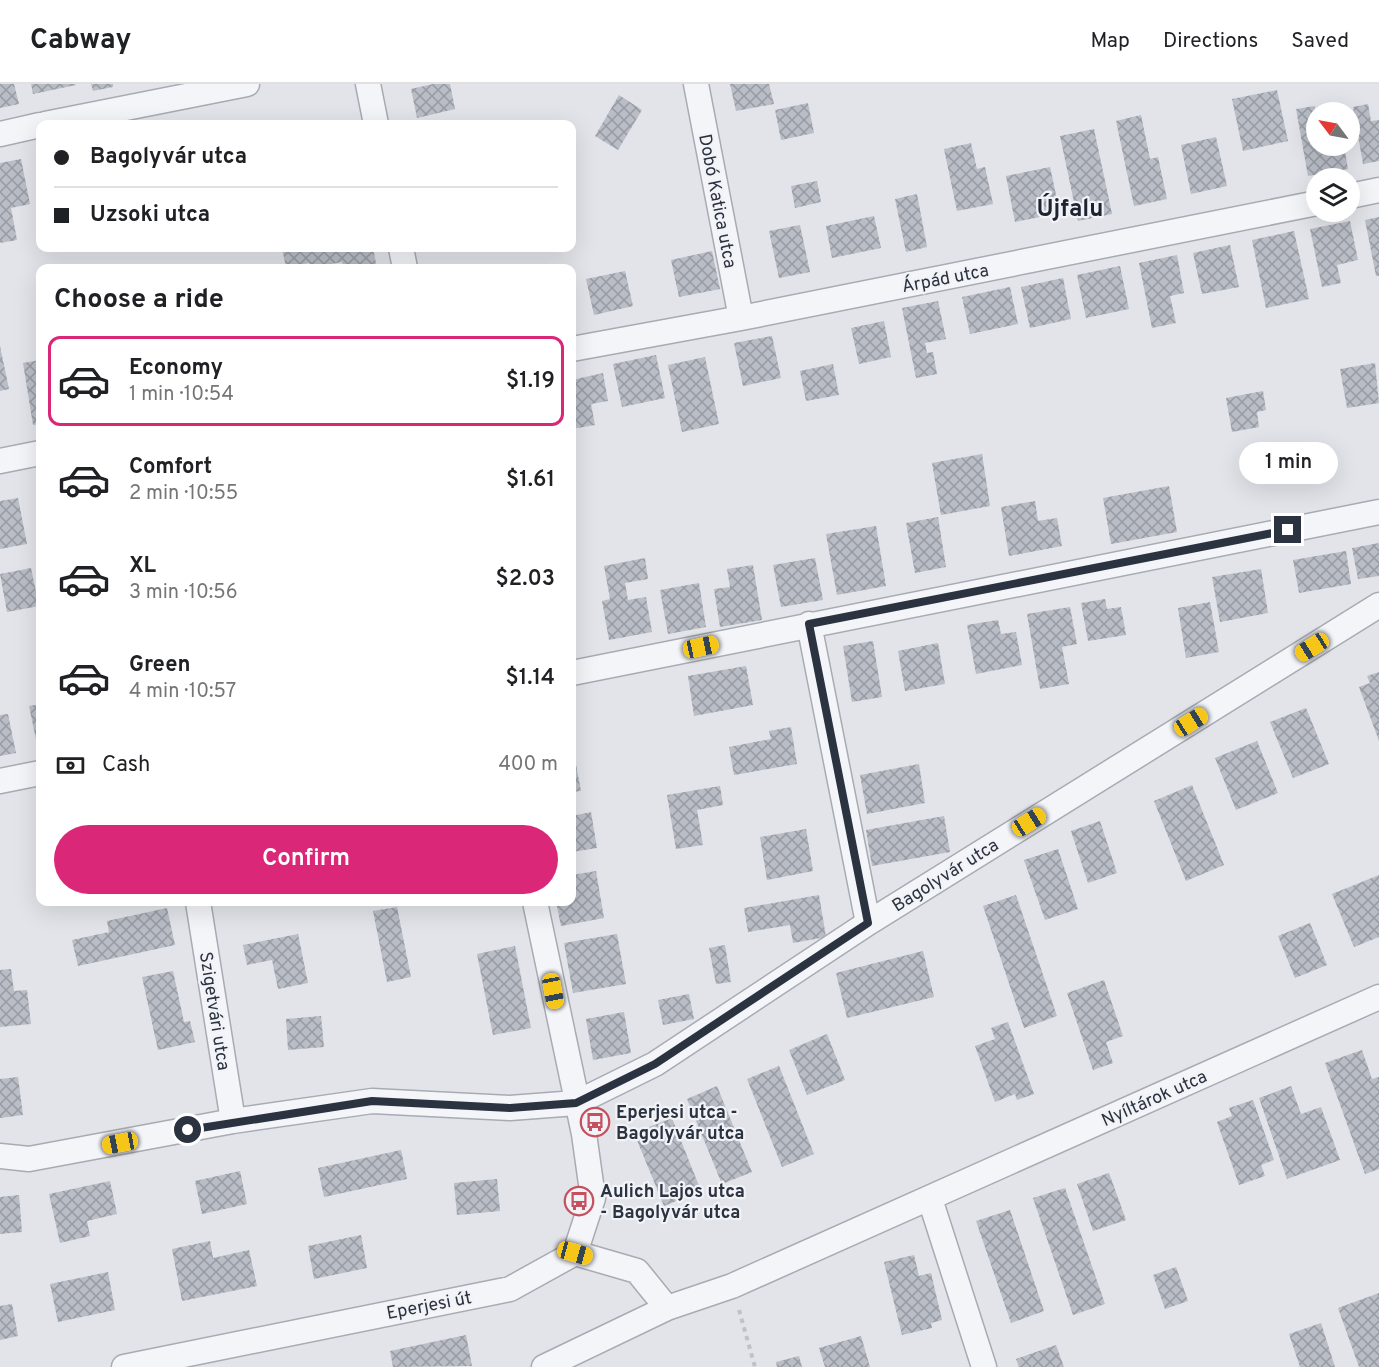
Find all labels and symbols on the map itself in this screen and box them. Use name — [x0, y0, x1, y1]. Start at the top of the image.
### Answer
north arrow — [1306, 102, 1360, 156]
street label: Dobó Katica utca — [692, 132, 741, 270]
district label: Újfalu — [1036, 193, 1104, 225]
street label: Árpád utca — [899, 258, 991, 299]
callout: 1 min — [1238, 443, 1338, 485]
route end — [1274, 516, 1301, 543]
car — [1292, 630, 1332, 664]
car — [682, 634, 720, 660]
car — [1171, 705, 1211, 739]
car — [1009, 805, 1049, 839]
street label: Bagolyvár utca — [888, 834, 1003, 918]
street label: Szigetvári utca — [193, 950, 234, 1072]
car — [541, 972, 565, 1010]
street label: Nyíltárok utca — [1098, 1066, 1211, 1133]
place label: Eperjesi utca - Bagolyvár utca — [616, 1102, 744, 1146]
bus stop icon: Eperjesi utca - Bagolyvár utca — [579, 1106, 611, 1138]
route start — [174, 1116, 201, 1143]
car — [101, 1131, 139, 1155]
place label: Aulich Lajos utca - Bagolyvár utca — [600, 1181, 745, 1225]
bus stop icon: Aulich Lajos utca - Bagolyvár utca — [563, 1185, 595, 1217]
car — [555, 1239, 595, 1267]
street label: Eperjesi út — [385, 1287, 474, 1326]

